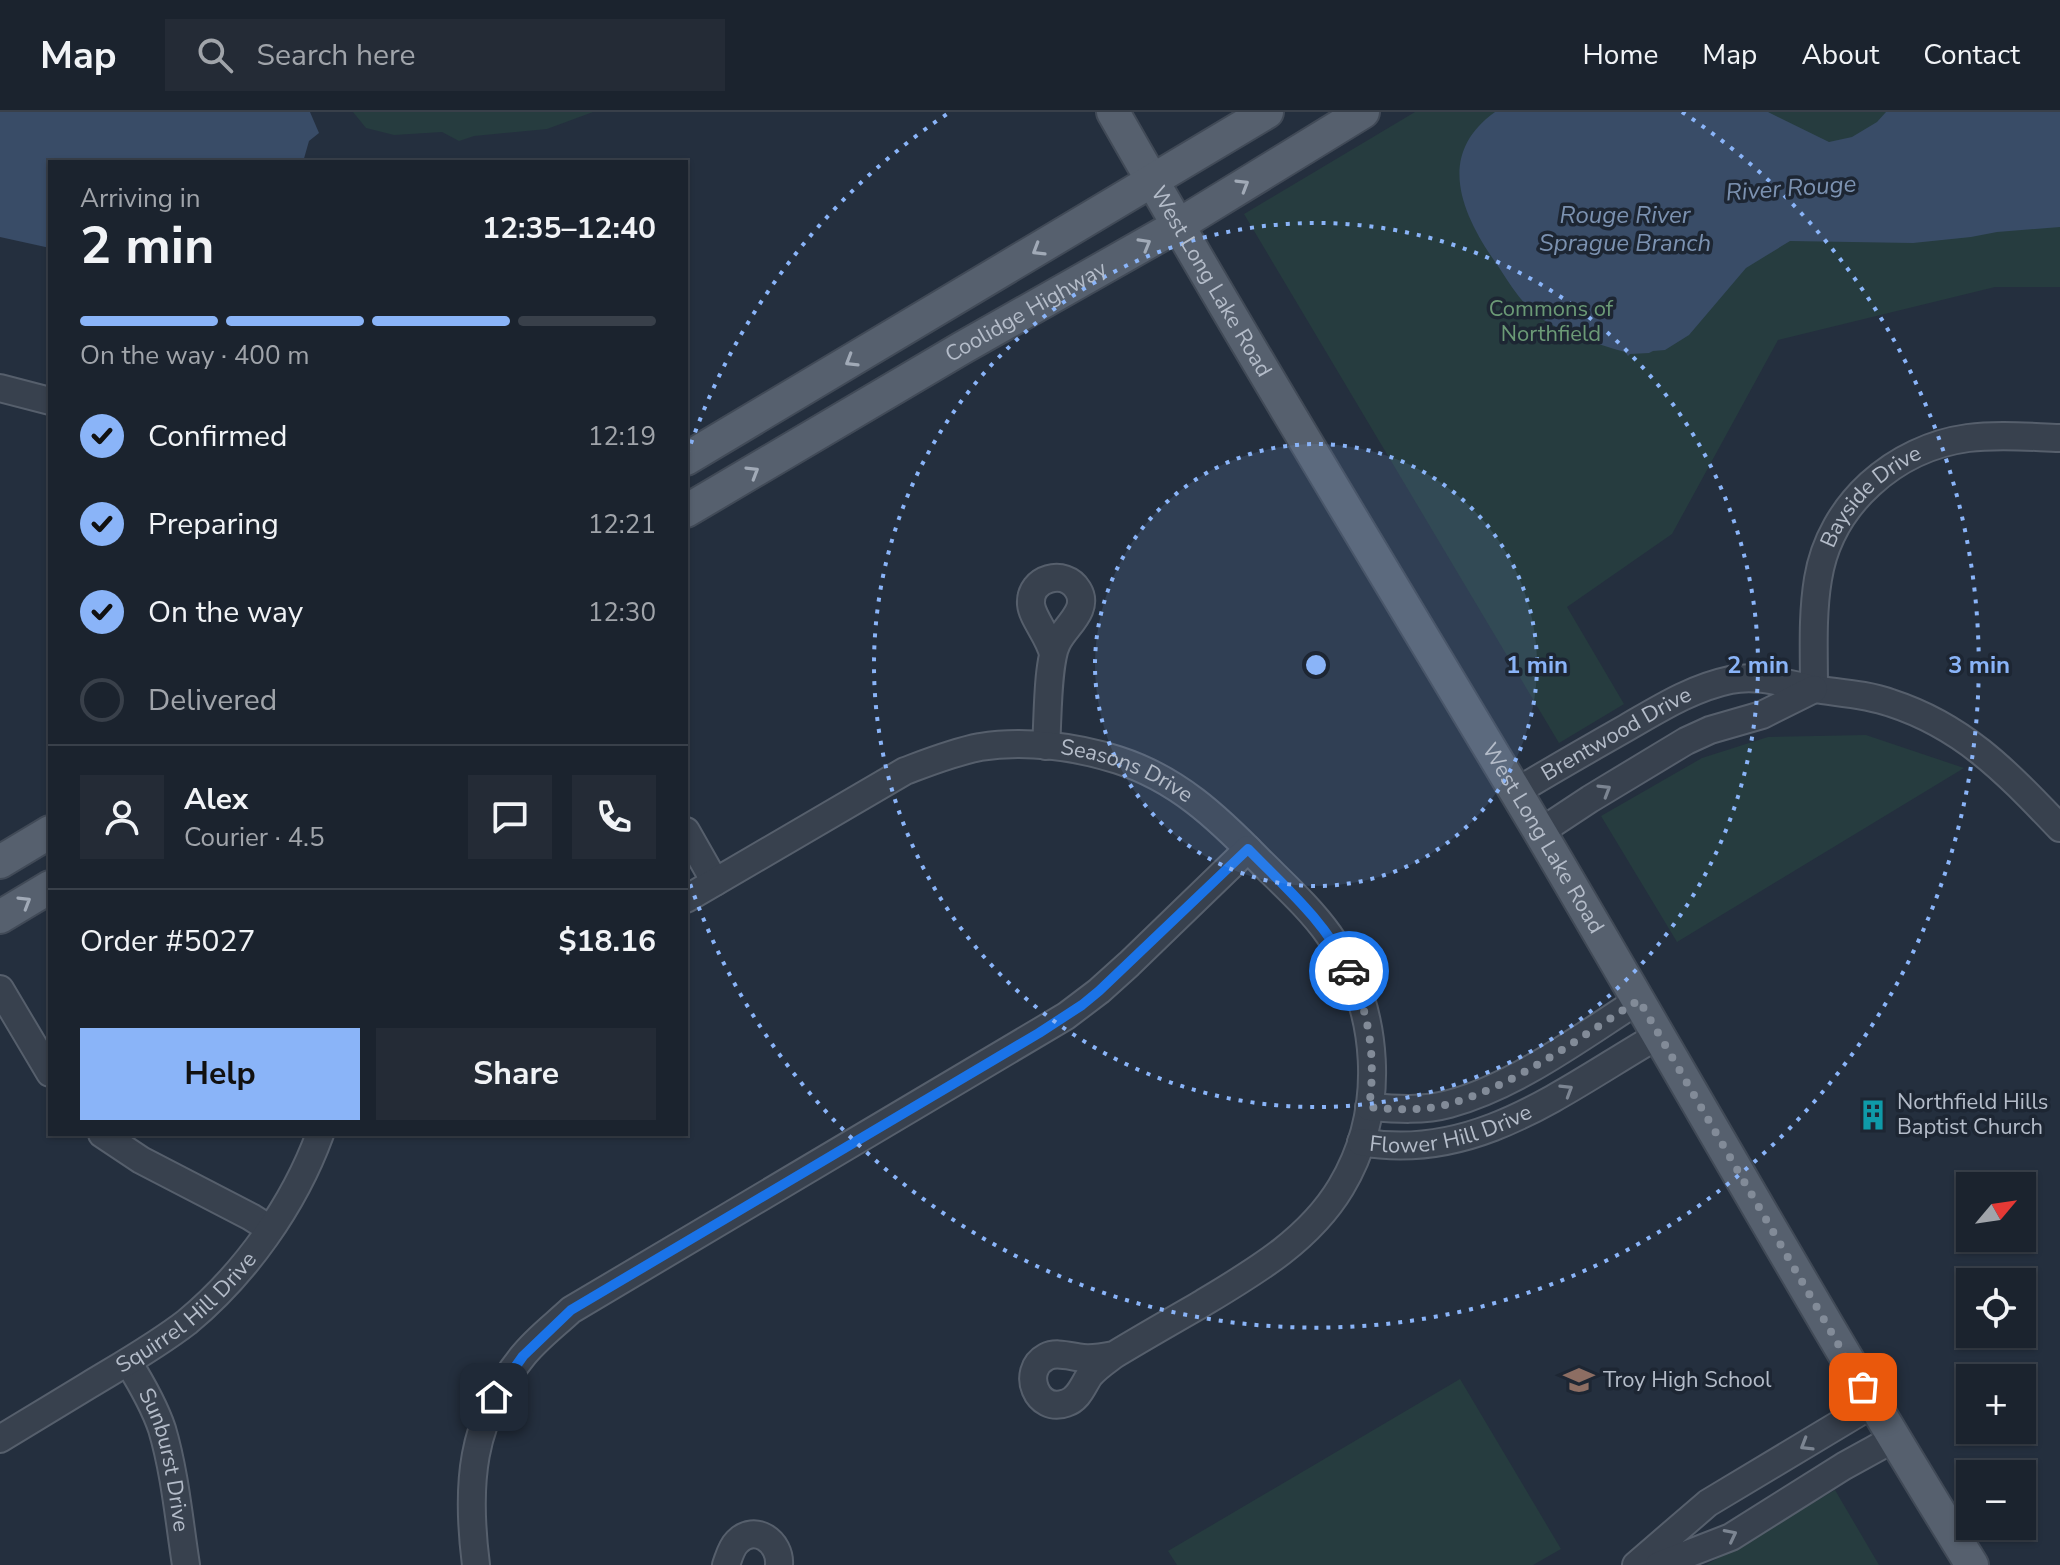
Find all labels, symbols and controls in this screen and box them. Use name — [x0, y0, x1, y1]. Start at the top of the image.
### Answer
search box — [165, 19, 725, 91]
text: Map — [40, 30, 117, 81]
icon: search — [193, 33, 237, 77]
text: Search here — [257, 35, 416, 76]
text: Home — [1583, 36, 1658, 74]
text: Map — [1702, 36, 1757, 74]
text: About — [1801, 36, 1879, 74]
text: Contact — [1923, 36, 2020, 74]
water label: River Rouge — [1725, 167, 1858, 209]
one-way arrow — [1234, 179, 1249, 194]
text: Arriving in — [80, 181, 201, 216]
street label: West Long Lake Road — [1144, 181, 1279, 383]
water label: Rouge River Sprague Branch — [1539, 199, 1711, 259]
text: 12:35–12:40 — [482, 208, 656, 249]
text: 2 min — [80, 210, 215, 281]
one-way arrow — [1137, 239, 1151, 254]
one-way arrow — [1032, 240, 1047, 256]
street label: Coolidge Highway — [939, 254, 1113, 370]
park label: Commons of Northfield — [1489, 294, 1614, 349]
text: On the way · 400 m — [80, 338, 309, 373]
one-way arrow — [845, 351, 860, 367]
icon: check — [80, 414, 124, 458]
text: Confirmed — [148, 416, 288, 457]
text: 12:19 — [588, 419, 656, 454]
street label: Bayside Drive — [1813, 438, 1926, 552]
one-way arrow — [744, 466, 759, 482]
icon: check — [80, 502, 124, 546]
text: Preparing — [148, 504, 279, 545]
text: 12:21 — [588, 507, 656, 542]
icon: check — [80, 590, 124, 634]
text: On the way — [148, 592, 303, 633]
text: 12:30 — [588, 595, 656, 630]
text: 1 min — [1506, 649, 1568, 681]
text: 2 min — [1727, 649, 1789, 681]
text: 3 min — [1948, 649, 2010, 681]
centre of rings — [1302, 651, 1330, 679]
text: Delivered — [148, 680, 277, 721]
street label: Brentwood Drive — [1536, 680, 1696, 789]
street label: Seasons Drive — [1059, 732, 1199, 810]
street label: West Long Lake Road — [1475, 737, 1611, 939]
button: person — [80, 775, 164, 859]
button: chat — [468, 775, 552, 859]
button: phone — [572, 775, 656, 859]
text: Alex — [184, 779, 248, 820]
one-way arrow — [1596, 784, 1611, 800]
text: Courier · 4.5 — [184, 820, 325, 855]
one-way arrow — [16, 896, 31, 912]
text: Order #5027 — [80, 921, 255, 962]
text: $18.16 — [559, 921, 656, 962]
courier — [1309, 931, 1389, 1011]
icon: car — [1327, 949, 1371, 993]
button: Help — [80, 1028, 360, 1120]
button: Share — [376, 1028, 656, 1120]
one-way arrow — [1558, 1084, 1573, 1099]
place label: Northfield Hills Baptist Church — [1897, 1087, 2048, 1142]
street label: Flower Hill Drive — [1368, 1097, 1537, 1161]
building icon: Northfield Hills Baptist Church — [1856, 1098, 1890, 1132]
north arrow — [1956, 1172, 2036, 1252]
map controls — [1956, 1172, 2036, 1540]
street label: Squirrel Hill Drive — [110, 1246, 264, 1380]
button: locate — [1956, 1268, 2036, 1348]
pin — [1829, 1353, 1897, 1421]
pin — [460, 1363, 528, 1431]
school or university icon: Troy High School — [1562, 1363, 1596, 1397]
button: + — [1956, 1364, 2036, 1444]
place label: Troy High School — [1603, 1365, 1772, 1395]
icon: bag — [1841, 1365, 1885, 1409]
icon: home — [472, 1375, 516, 1419]
street label: Sunburst Drive — [131, 1383, 196, 1534]
one-way arrow — [1800, 1435, 1815, 1450]
button: − — [1956, 1460, 2036, 1540]
one-way arrow — [1722, 1530, 1737, 1545]

